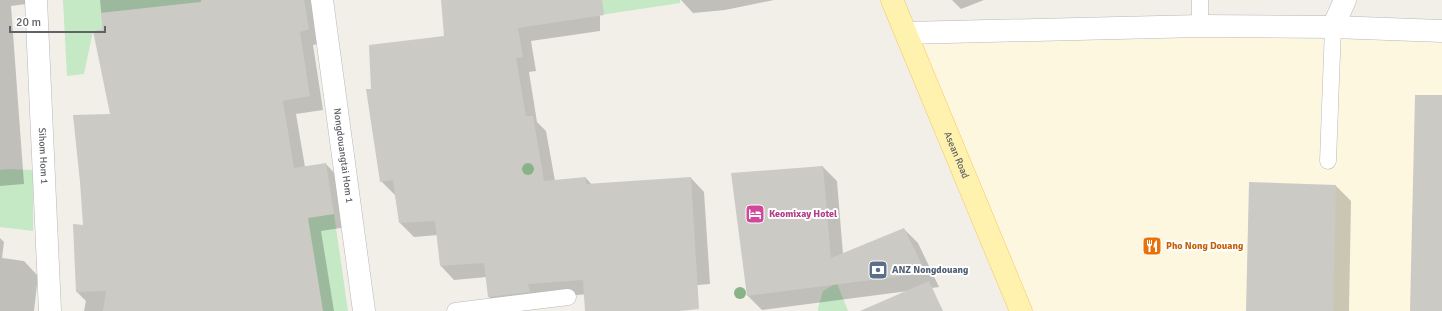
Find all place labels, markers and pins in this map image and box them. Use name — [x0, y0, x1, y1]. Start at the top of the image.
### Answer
hotel icon: Keomixay Hotel — [744, 203, 766, 225]
place label: Keomixay Hotel — [769, 208, 837, 220]
restaurant icon: Pho Nong Douang — [1141, 235, 1163, 257]
place label: Pho Nong Douang — [1166, 240, 1244, 252]
bank icon: ANZ Nongdouang — [867, 259, 889, 281]
place label: ANZ Nongdouang — [892, 264, 969, 276]

